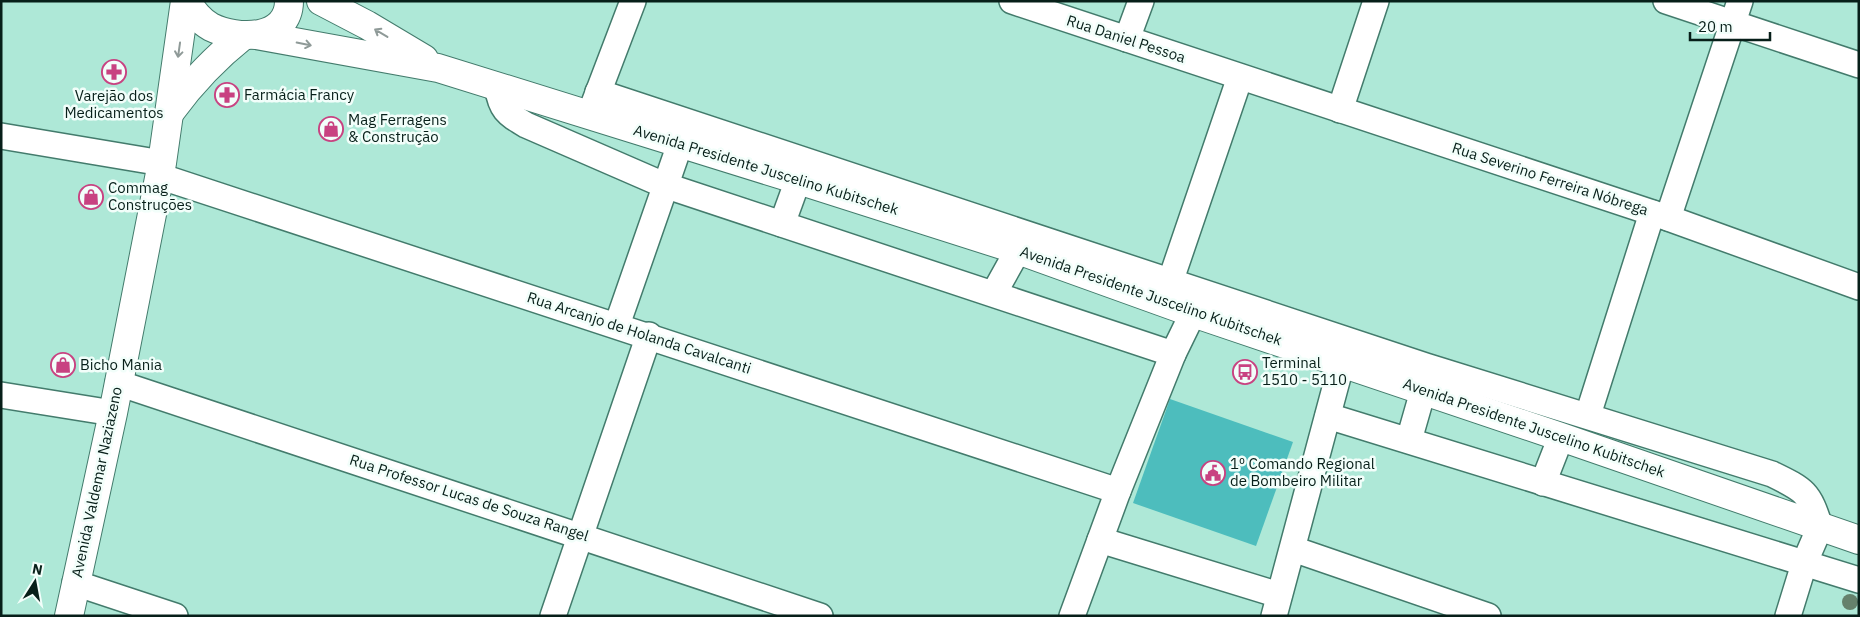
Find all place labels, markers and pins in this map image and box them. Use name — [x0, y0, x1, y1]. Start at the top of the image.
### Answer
pharmacy icon: Varejão dos Medicamentos — [101, 59, 127, 85]
pharmacy icon: Farmácia Francy — [214, 82, 240, 108]
place label: Farmácia Francy — [244, 85, 355, 104]
place label: Varejão dos Medicamentos — [64, 86, 164, 122]
place label: Mag Ferragens & Construção — [348, 110, 447, 146]
shop icon: Mag Ferragens & Construção — [318, 116, 344, 142]
place label: Commag Construções — [108, 178, 192, 214]
shop icon: Commag Construções — [78, 184, 104, 210]
shop icon: Bicho Mania — [50, 352, 76, 378]
place label: Terminal 1510 - 5110 — [1262, 353, 1347, 389]
place label: Bicho Mania — [80, 355, 162, 374]
bus stop icon: Terminal 1510 - 5110 — [1232, 359, 1258, 385]
place label: 1º Comando Regional de Bombeiro Militar — [1230, 454, 1375, 490]
public building icon: 1º Comando Regional de Bombeiro Militar — [1200, 460, 1226, 486]

